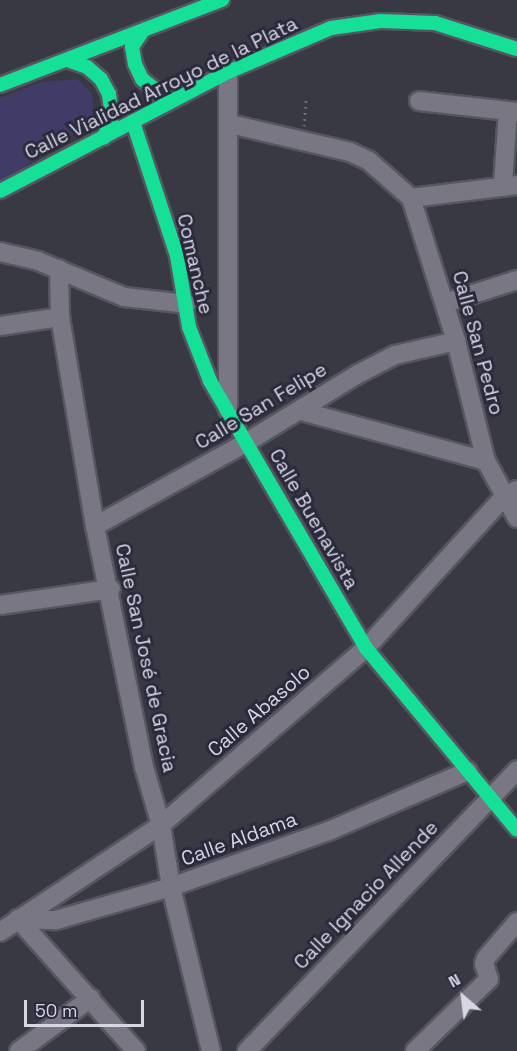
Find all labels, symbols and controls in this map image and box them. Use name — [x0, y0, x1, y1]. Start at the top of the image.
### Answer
street label: Calle Vialidad Arroyo de la Plata — [20, 11, 302, 165]
street label: Comanche — [172, 212, 218, 316]
street label: Calle San Pedro — [447, 268, 509, 418]
street label: Calle San Felipe — [191, 357, 331, 455]
street label: Calle Buenavista — [264, 444, 364, 594]
street label: Calle San José de Gracia — [110, 541, 182, 775]
street label: Calle Abasolo — [203, 660, 315, 762]
street label: Calle Aldama — [178, 807, 300, 871]
street label: Calle Ignacio Allende — [289, 815, 443, 975]
north arrow — [433, 967, 493, 1027]
text: N — [445, 969, 464, 992]
scale bar — [27, 988, 147, 1026]
text: 50 m — [35, 999, 77, 1022]

